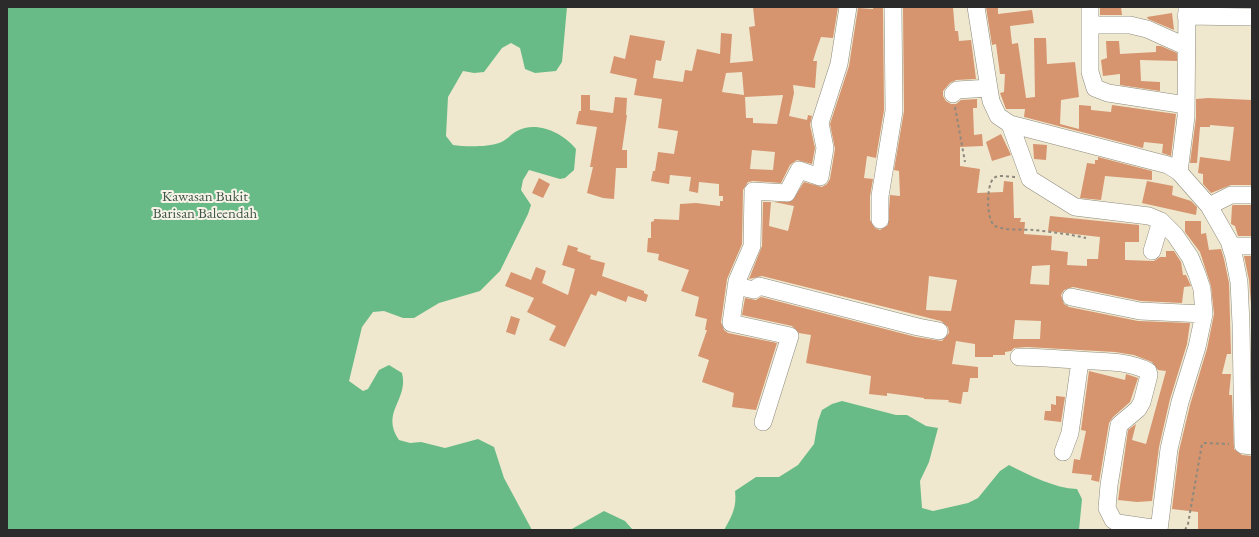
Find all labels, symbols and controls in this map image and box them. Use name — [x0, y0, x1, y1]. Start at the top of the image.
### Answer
park label: Kawasan Bukit Barisan Baleendah — [153, 188, 257, 223]

